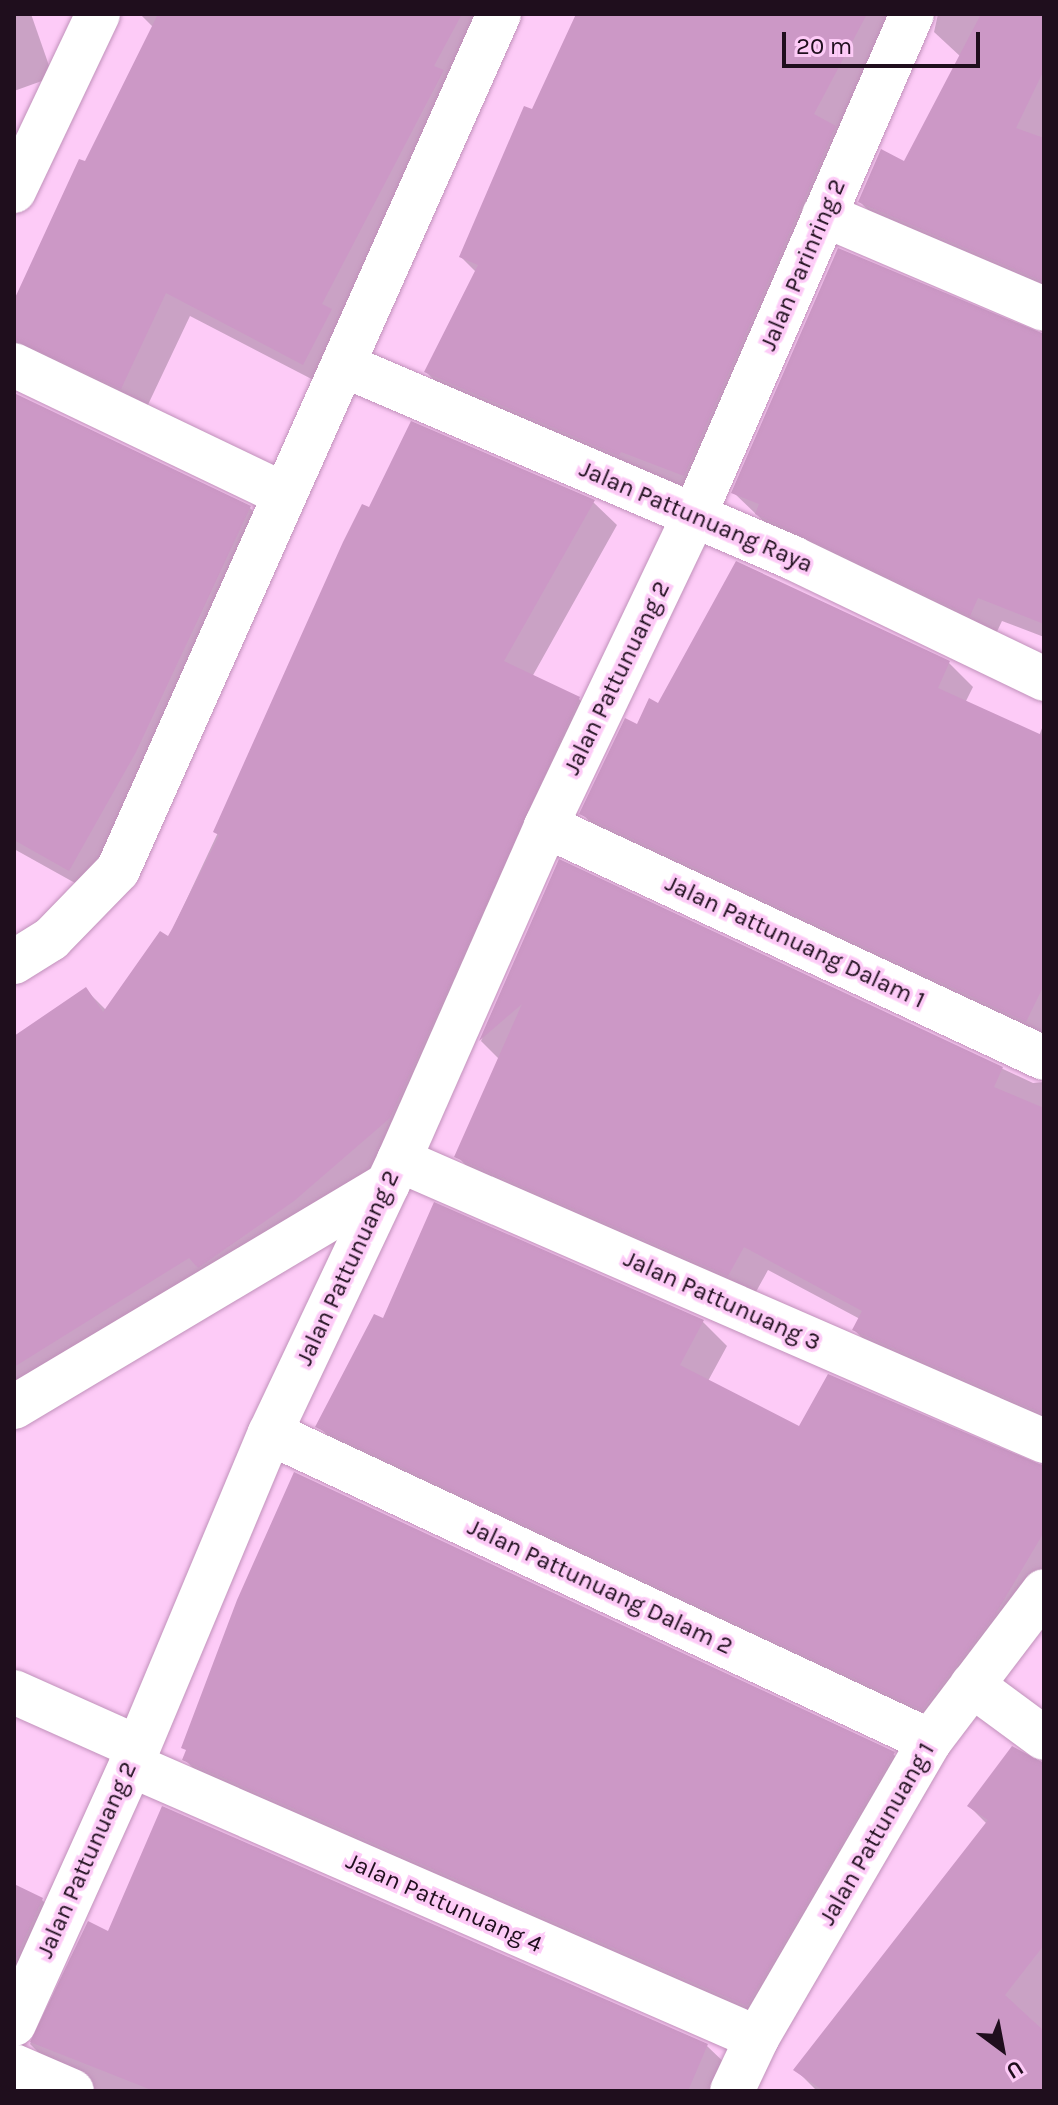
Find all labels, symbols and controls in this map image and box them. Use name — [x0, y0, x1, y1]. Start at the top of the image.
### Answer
scale bar — [786, 16, 984, 66]
text: 20 m — [796, 32, 852, 60]
street label: Jalan Parinring 2 — [754, 175, 852, 355]
street label: Jalan Pattunuang Raya — [575, 455, 817, 579]
street label: Jalan Pattunuang 2 — [558, 576, 676, 780]
street label: Jalan Pattunuang Dalam 1 — [661, 869, 929, 1015]
street label: Jalan Pattunuang 2 — [290, 1166, 406, 1370]
street label: Jalan Pattunuang 3 — [619, 1245, 825, 1357]
street label: Jalan Pattunuang Dalam 2 — [463, 1513, 737, 1661]
street label: Jalan Pattunuang 1 — [813, 1738, 941, 1930]
street label: Jalan Pattunuang 2 — [31, 1757, 143, 1963]
street label: Jalan Pattunuang 4 — [342, 1847, 546, 1959]
north arrow — [962, 2009, 1042, 2089]
text: U — [1001, 2054, 1028, 2084]

